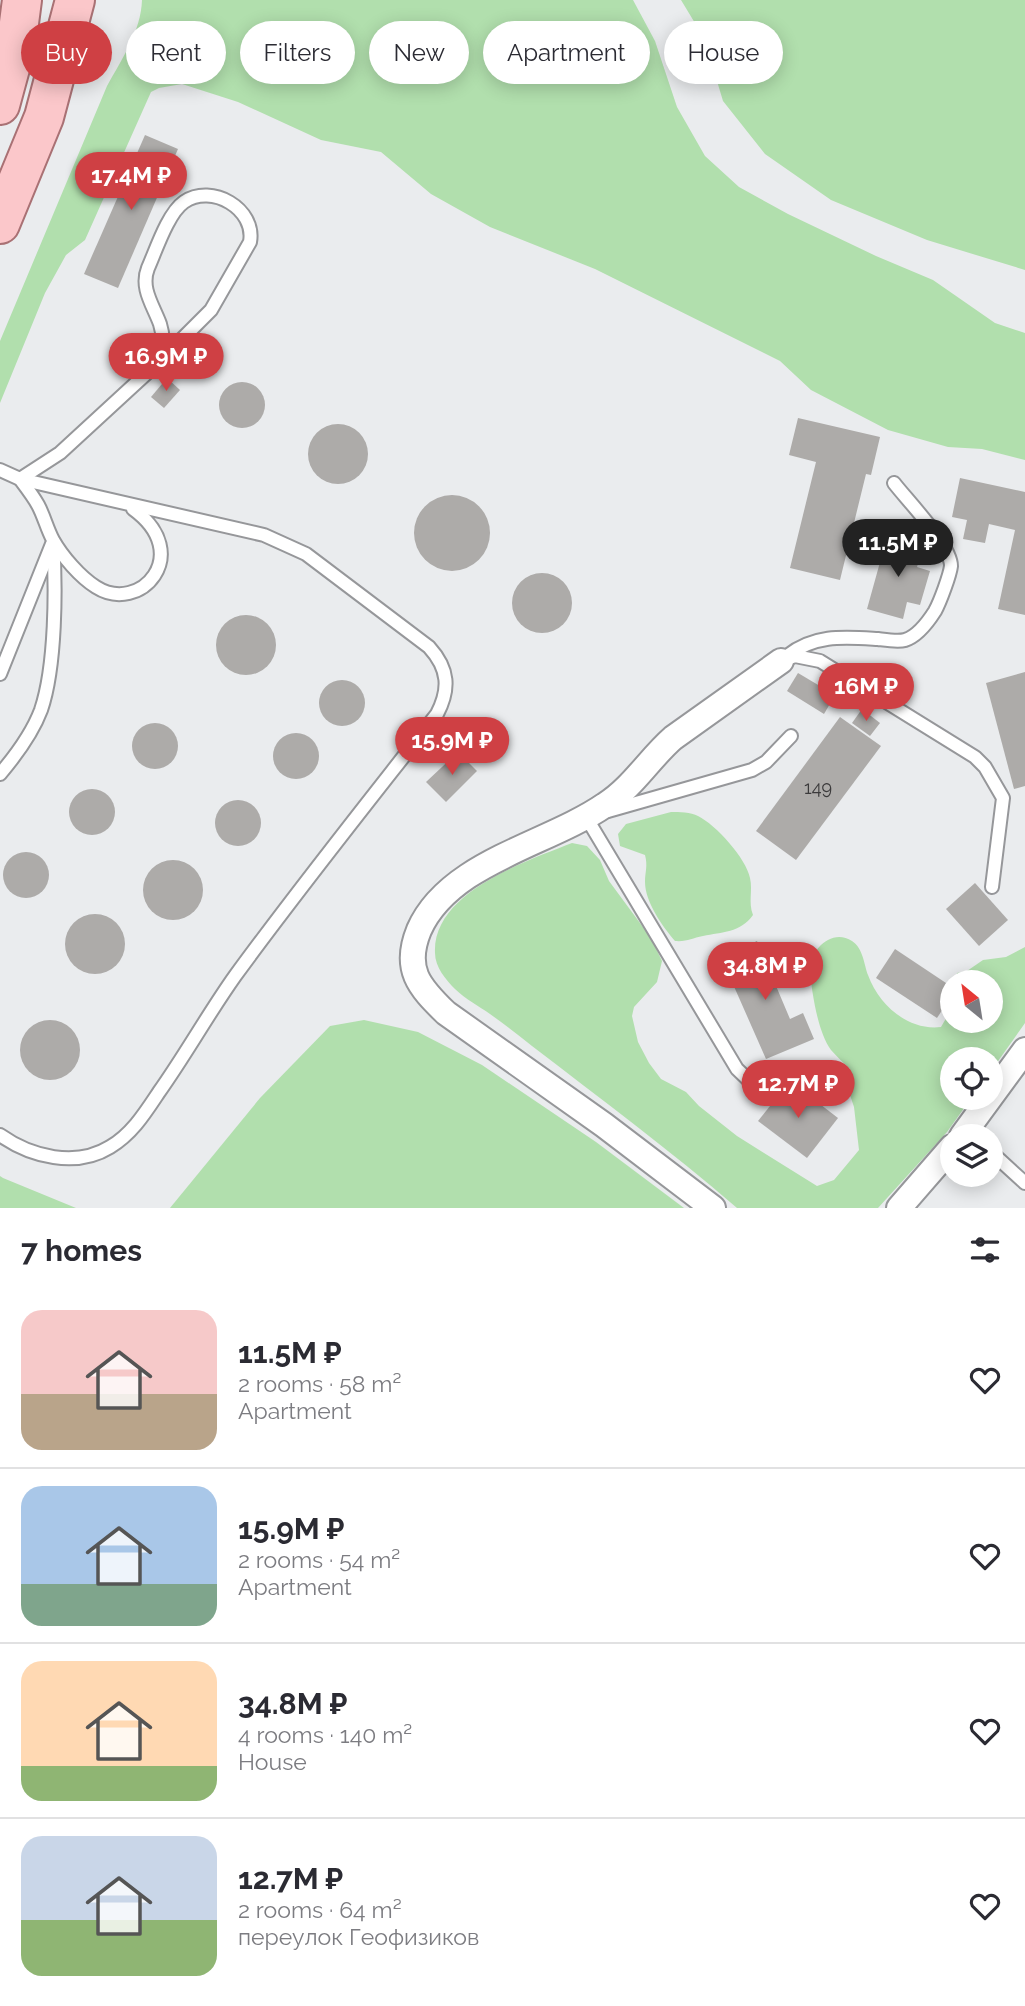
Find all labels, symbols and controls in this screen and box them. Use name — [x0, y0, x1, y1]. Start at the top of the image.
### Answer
chip: Buy — [21, 21, 112, 84]
chip: Rent — [126, 21, 226, 84]
chip: Filters — [240, 21, 355, 84]
chip: New — [369, 21, 469, 84]
chip: Apartment — [483, 21, 650, 84]
chip: House — [664, 21, 783, 84]
pin: 17.4M ₽ — [66, 152, 196, 212]
text: 17.4M ₽ — [91, 161, 171, 188]
pin: 16.9M ₽ — [101, 334, 231, 393]
text: 16.9M ₽ — [125, 342, 207, 369]
pin: 11.5M ₽ — [833, 520, 963, 579]
text: 11.5M ₽ — [858, 528, 938, 555]
pin: 16M ₽ — [817, 664, 915, 723]
text: 16M ₽ — [834, 672, 898, 699]
pin: 15.9M ₽ — [387, 718, 517, 777]
text: 15.9M ₽ — [411, 726, 493, 753]
house number: 149 — [804, 777, 832, 798]
pin: 34.8M ₽ — [700, 942, 830, 1002]
text: 34.8M ₽ — [723, 951, 807, 978]
north arrow — [940, 970, 1003, 1032]
map controls — [940, 970, 1003, 1187]
button: locate — [940, 1047, 1003, 1110]
pin: 12.7M ₽ — [733, 1060, 863, 1120]
text: 12.7M ₽ — [758, 1069, 838, 1096]
button: layers — [940, 1124, 1003, 1187]
icon: filters — [966, 1231, 1004, 1269]
text: 7 homes — [21, 1233, 142, 1268]
text: 11.5M ₽ — [238, 1335, 342, 1370]
icon: home — [77, 1338, 161, 1422]
icon: heart — [966, 1361, 1004, 1399]
text: 2 rooms · 58 m² — [238, 1370, 401, 1397]
text: Apartment — [238, 1397, 352, 1424]
text: 15.9M ₽ — [238, 1511, 344, 1546]
icon: home — [77, 1514, 161, 1598]
icon: heart — [966, 1537, 1004, 1575]
text: 2 rooms · 54 m² — [238, 1546, 400, 1573]
text: Apartment — [238, 1573, 352, 1600]
text: 34.8M ₽ — [238, 1686, 347, 1721]
icon: home — [77, 1689, 161, 1773]
icon: heart — [966, 1712, 1004, 1750]
text: 4 rooms · 140 m² — [238, 1721, 412, 1748]
text: House — [238, 1748, 307, 1775]
text: 12.7M ₽ — [238, 1861, 343, 1896]
icon: home — [77, 1864, 161, 1948]
icon: heart — [966, 1887, 1004, 1925]
text: 2 rooms · 64 m² — [238, 1896, 402, 1923]
text: переулок Геофизиков — [238, 1923, 479, 1950]

